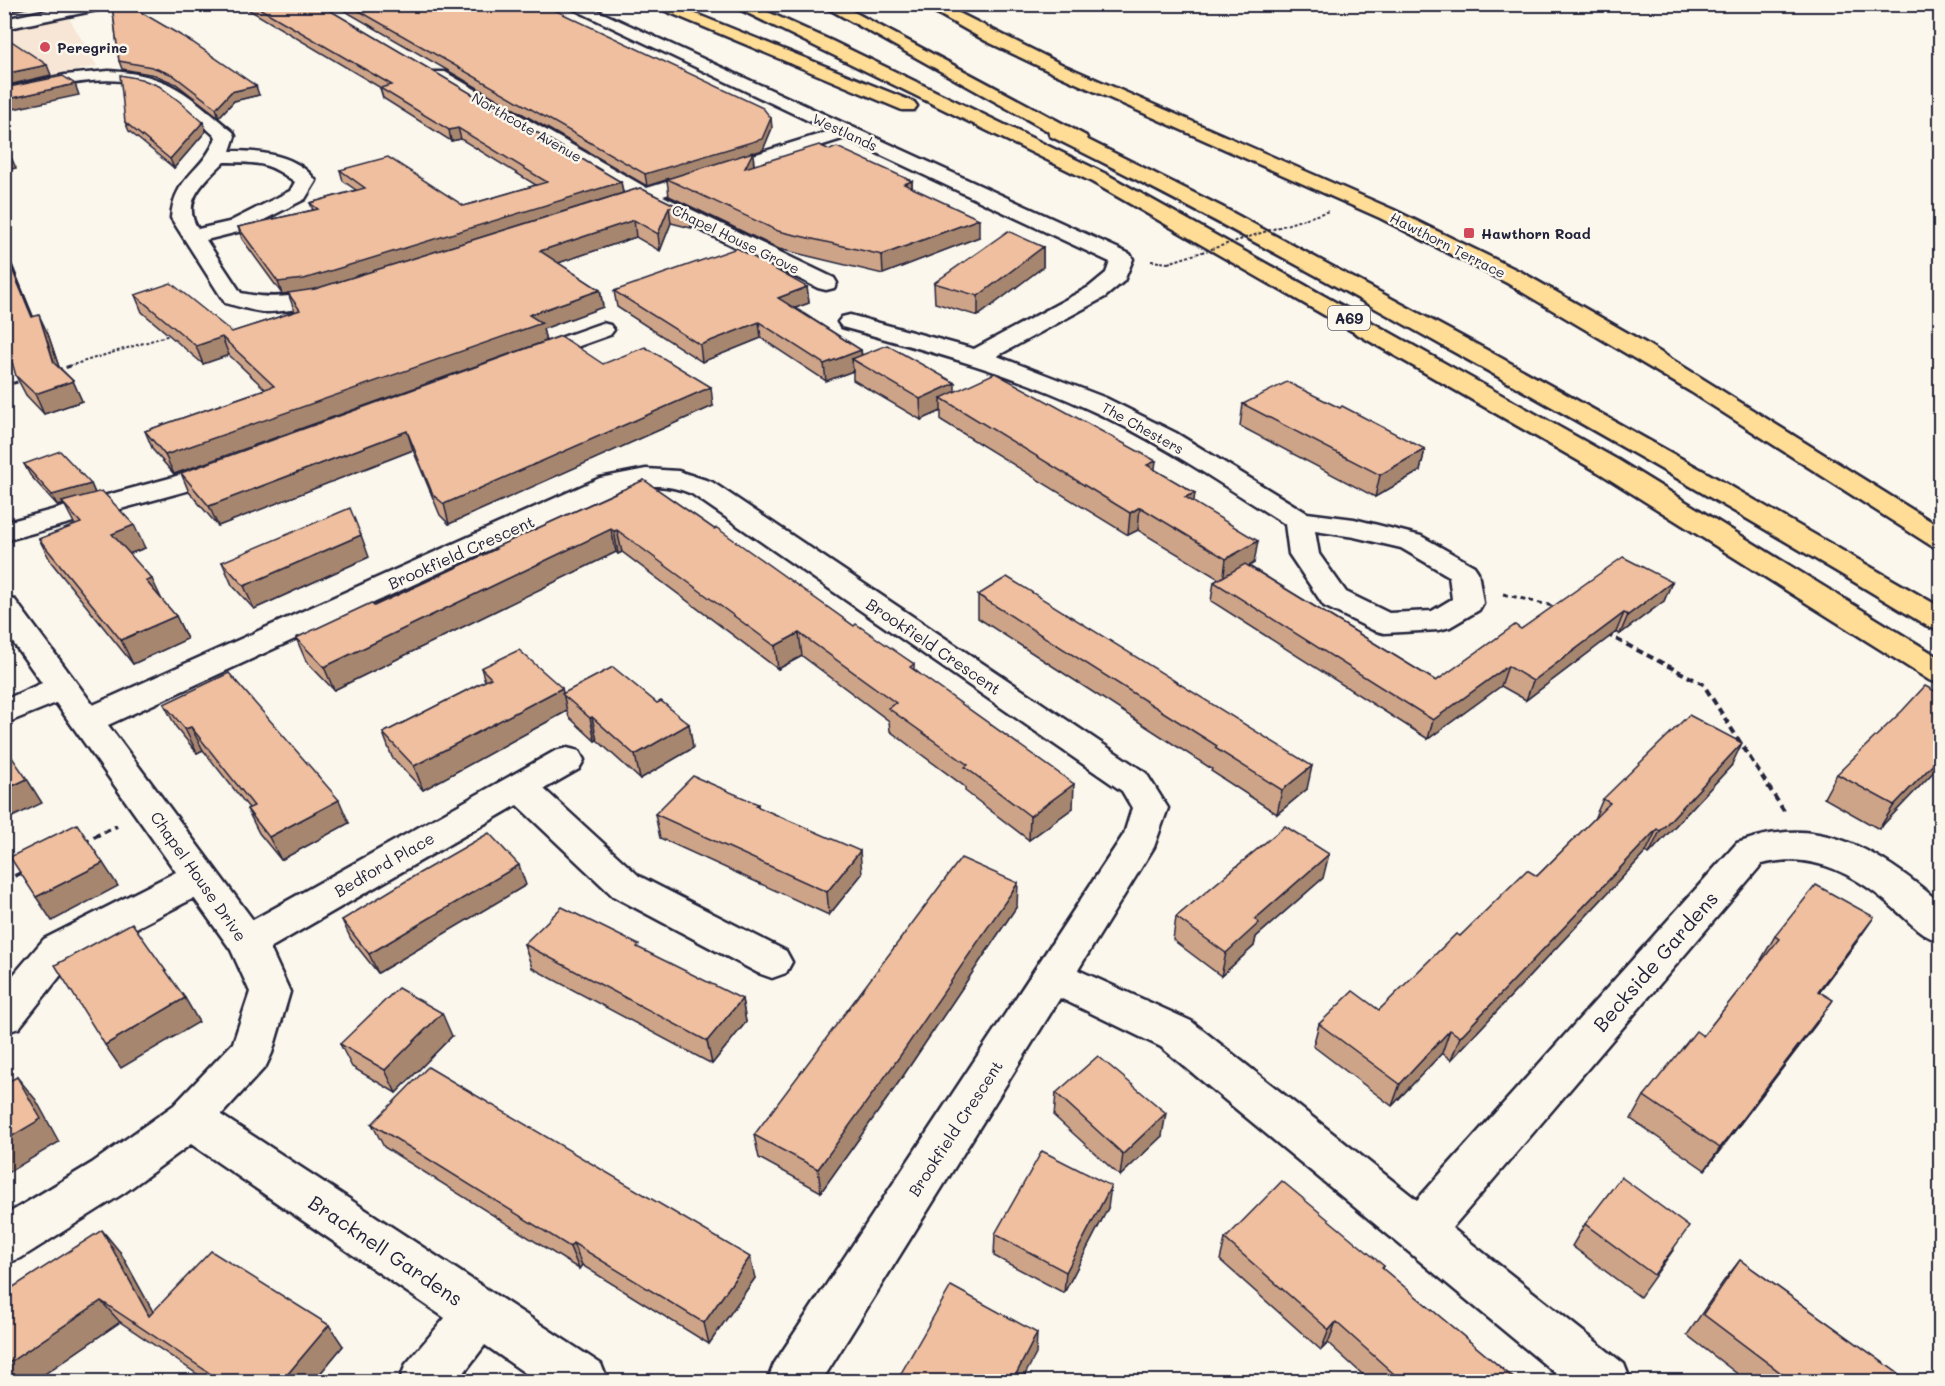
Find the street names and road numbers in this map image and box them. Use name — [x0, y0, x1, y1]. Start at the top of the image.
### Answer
street label: Northcote Avenue — [469, 88, 585, 166]
street label: Westlands — [809, 109, 881, 155]
street label: Chapel House Grove — [669, 200, 803, 278]
street label: Hawthorn Terrace — [1387, 208, 1509, 282]
road number: A69 — [1328, 306, 1370, 330]
street label: The Chesters — [1099, 398, 1187, 458]
street label: Brookfield Crescent — [385, 510, 537, 594]
street label: Brookfield Crescent — [863, 593, 1005, 699]
street label: Chapel House Drive — [146, 807, 252, 945]
street label: Bedford Place — [330, 827, 438, 901]
street label: Beckside Gardens — [1587, 885, 1723, 1037]
street label: Brookfield Crescent — [903, 1056, 1007, 1200]
street label: Bracknell Gardens — [304, 1189, 468, 1311]

